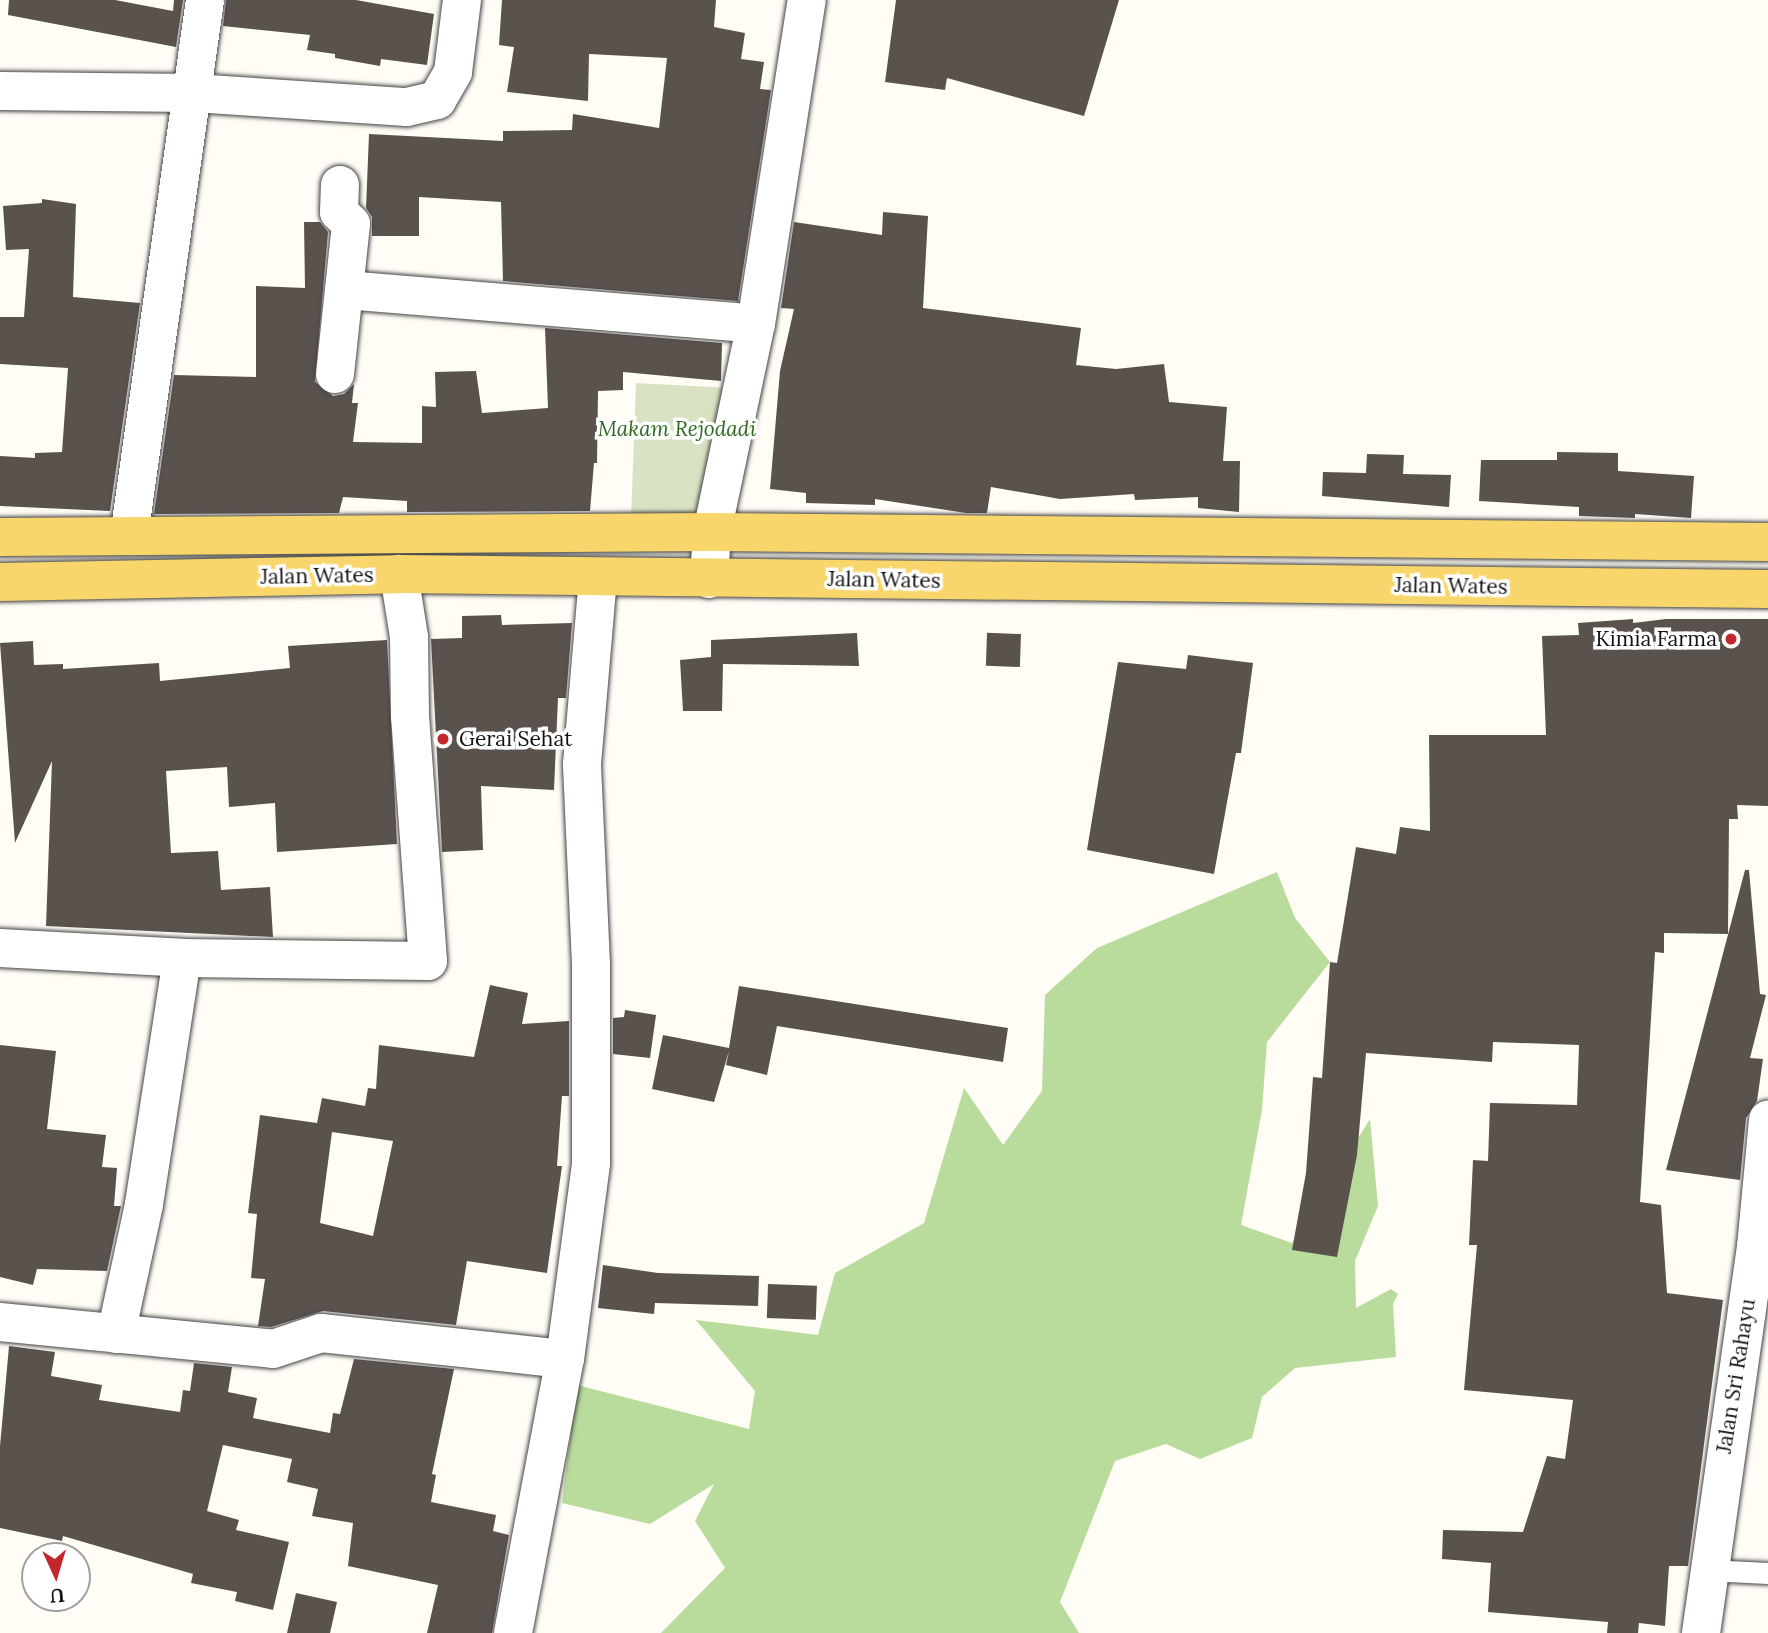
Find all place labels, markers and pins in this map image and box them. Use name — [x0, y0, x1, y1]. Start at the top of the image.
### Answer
place label: Kimia Farma — [1596, 626, 1717, 652]
marker: Kimia Farma — [1723, 631, 1739, 647]
place label: Gerai Sehat — [459, 726, 572, 752]
marker: Gerai Sehat — [433, 729, 453, 749]

